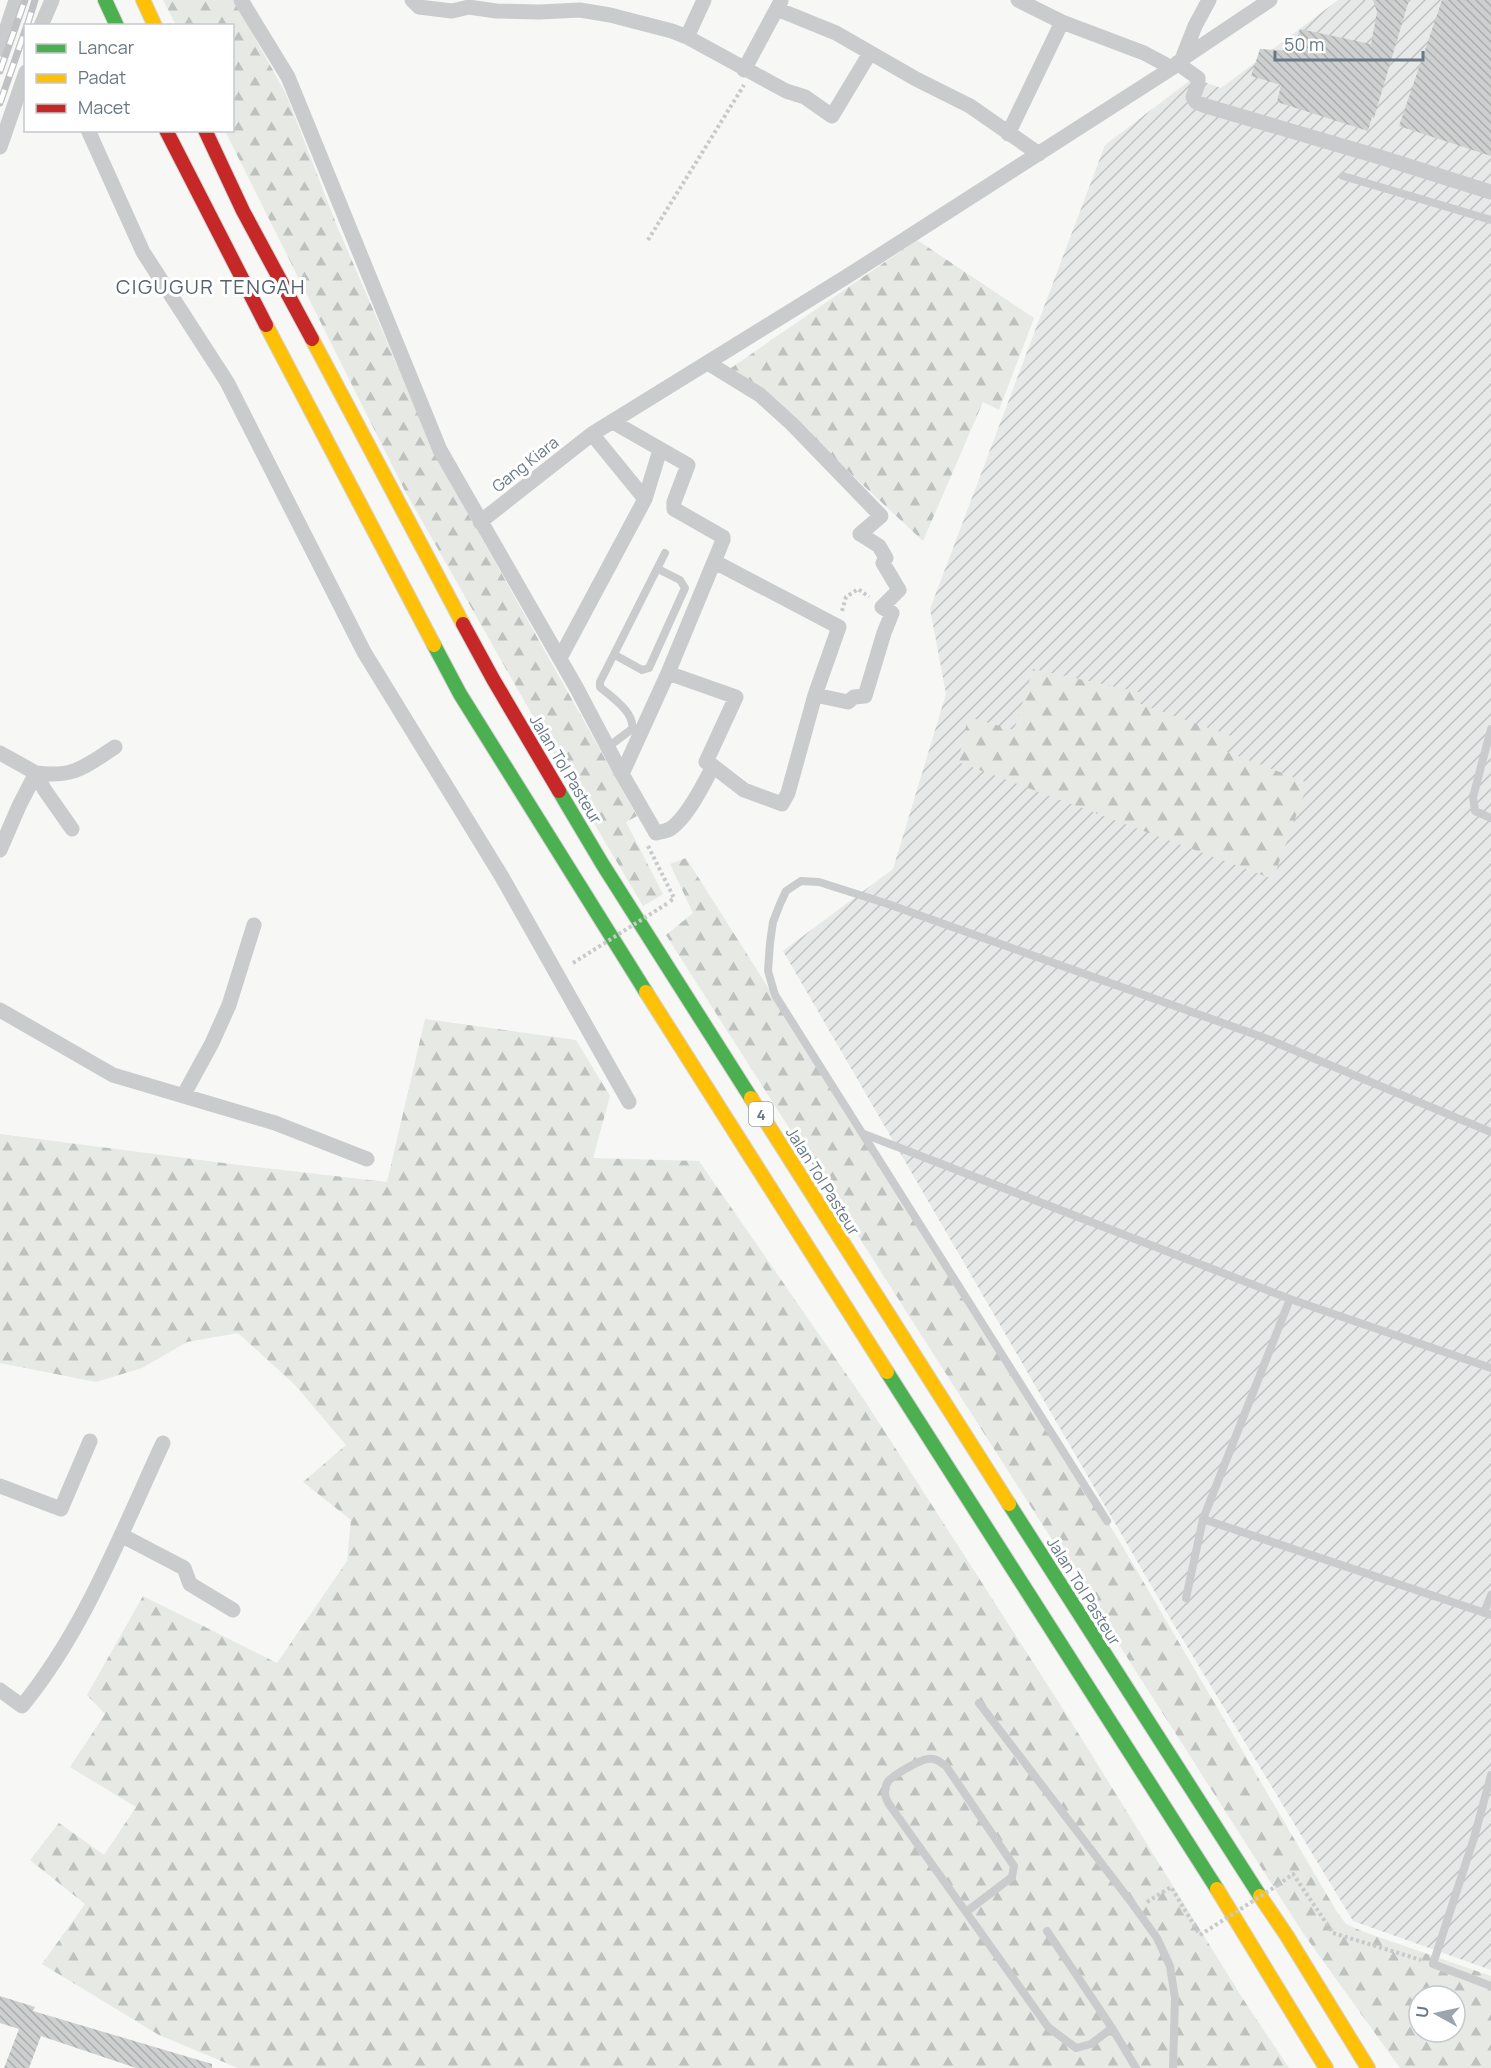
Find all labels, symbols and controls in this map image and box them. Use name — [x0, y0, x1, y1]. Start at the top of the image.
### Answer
legend — [24, 24, 234, 132]
scale bar — [1275, 24, 1424, 62]
text: 50 m — [1284, 32, 1324, 56]
text: Lancar — [78, 35, 135, 59]
text: Padat — [78, 65, 126, 89]
text: Macet — [78, 95, 131, 119]
district label: CIGUGUR TENGAH — [116, 273, 306, 300]
street label: Gang Kiara — [487, 431, 563, 497]
street label: Jalan Tol Pasteur — [525, 710, 607, 828]
road number: 4 — [749, 1102, 773, 1126]
street label: Jalan Tol Pasteur — [781, 1123, 865, 1239]
street label: Jalan Tol Pasteur — [1042, 1533, 1126, 1649]
north arrow — [1407, 1984, 1467, 2044]
text: U — [1410, 2005, 1434, 2019]

